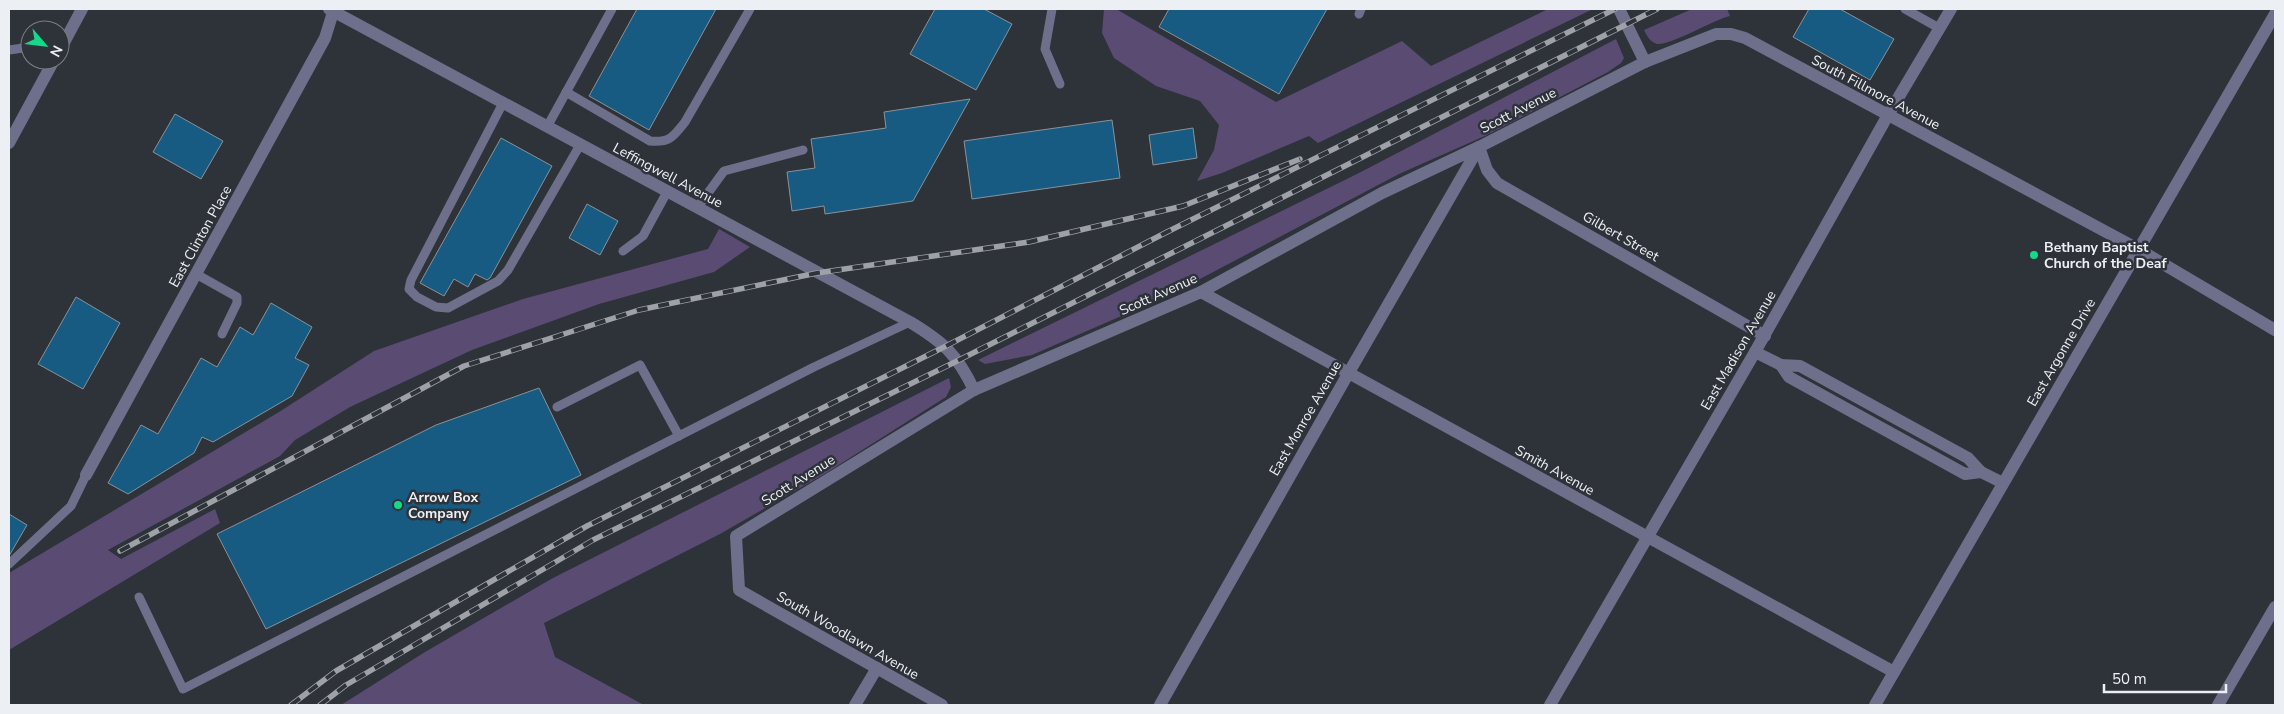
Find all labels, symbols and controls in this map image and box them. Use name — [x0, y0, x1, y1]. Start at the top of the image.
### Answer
north arrow — [20, 20, 70, 70]
text: N — [45, 42, 67, 60]
street label: South Fillmore Avenue — [1808, 50, 1943, 134]
street label: Scott Avenue — [1477, 83, 1560, 138]
street label: Leffingwell Avenue — [609, 138, 726, 212]
street label: East Clinton Place — [165, 182, 236, 291]
street label: Gilbert Street — [1579, 207, 1662, 266]
place label: Bethany Baptist Church of the Deaf — [2044, 238, 2167, 273]
marker: Bethany Baptist Church of the Deaf — [2028, 249, 2040, 261]
street label: Scott Avenue — [1116, 269, 1200, 320]
street label: East Madison Avenue — [1696, 287, 1780, 414]
street label: East Argonne Drive — [2023, 295, 2100, 410]
street label: East Monroe Avenue — [1265, 357, 1346, 479]
street label: Smith Avenue — [1512, 441, 1598, 500]
street label: Scott Avenue — [758, 450, 839, 511]
place label: Arrow Box Company — [408, 488, 478, 523]
marker: Arrow Box Company — [392, 499, 404, 511]
street label: South Woodlawn Avenue — [773, 587, 922, 684]
scale bar — [2104, 662, 2226, 694]
text: 50 m — [2112, 669, 2147, 689]

